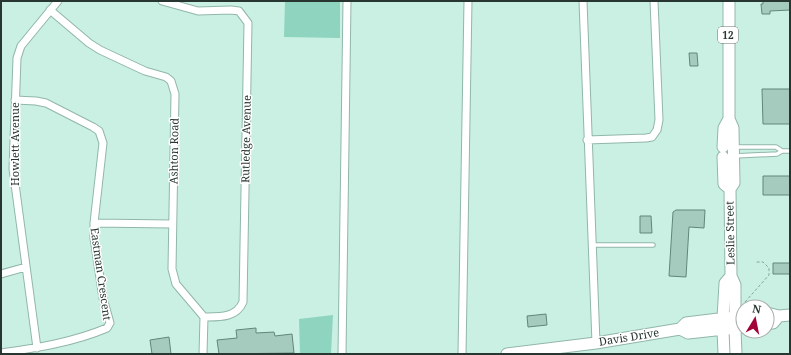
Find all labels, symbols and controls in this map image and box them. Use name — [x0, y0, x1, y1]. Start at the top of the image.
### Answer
road number: 12 — [718, 27, 738, 43]
street label: Rutledge Avenue — [237, 95, 254, 183]
street label: Howlett Avenue — [7, 102, 22, 186]
street label: Ashton Road — [165, 117, 182, 184]
street label: Leslie Street — [721, 201, 738, 265]
street label: Eastman Crescent — [88, 227, 115, 321]
north arrow — [735, 299, 775, 339]
text: N — [751, 301, 763, 317]
street label: Davis Drive — [598, 324, 660, 349]

